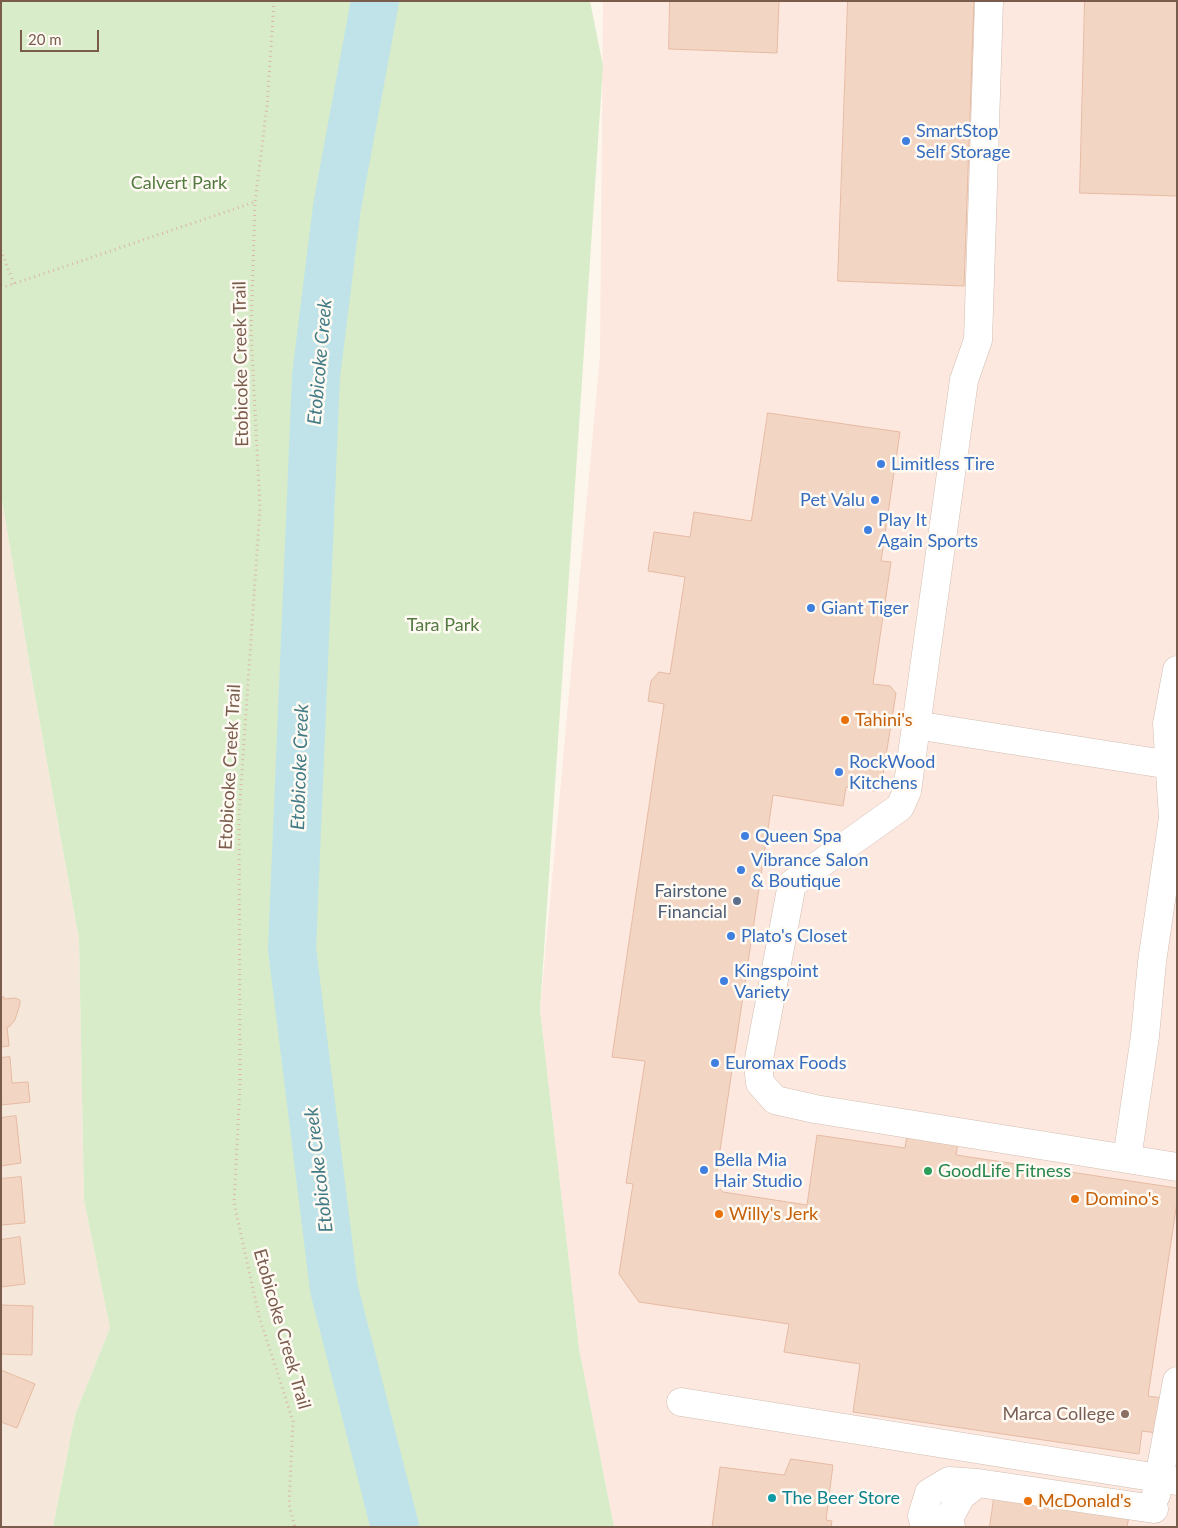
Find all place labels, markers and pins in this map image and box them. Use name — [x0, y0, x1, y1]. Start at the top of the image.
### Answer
place label: SmartStop Self Storage — [916, 120, 1010, 162]
marker: SmartStop Self Storage — [900, 135, 912, 147]
place label: Limitless Tire — [891, 453, 995, 475]
marker: Limitless Tire — [875, 458, 887, 470]
place label: Pet Valu — [800, 489, 865, 511]
marker: Pet Valu — [869, 494, 881, 506]
place label: Play It Again Sports — [878, 509, 978, 552]
marker: Play It Again Sports — [862, 524, 874, 536]
place label: Giant Tiger — [821, 597, 908, 619]
marker: Giant Tiger — [805, 602, 817, 614]
place label: Tahini's — [855, 709, 913, 731]
marker: Tahini's — [839, 714, 851, 726]
place label: RockWood Kitchens — [849, 751, 935, 794]
marker: RockWood Kitchens — [833, 766, 845, 778]
place label: Queen Spa — [755, 825, 842, 847]
marker: Queen Spa — [739, 830, 751, 842]
place label: Vibrance Salon & Boutique — [751, 849, 869, 892]
marker: Vibrance Salon & Boutique — [735, 864, 747, 876]
place label: Fairstone Financial — [654, 880, 727, 922]
marker: Fairstone Financial — [731, 895, 743, 907]
place label: Plato's Closet — [741, 925, 847, 947]
marker: Plato's Closet — [725, 930, 737, 942]
place label: Kingspoint Variety — [734, 960, 818, 1002]
marker: Kingspoint Variety — [718, 975, 730, 987]
place label: Euromax Foods — [725, 1052, 846, 1074]
marker: Euromax Foods — [709, 1057, 721, 1069]
place label: Bella Mia Hair Studio — [714, 1149, 802, 1192]
place label: GoodLife Fitness — [938, 1160, 1071, 1182]
marker: Bella Mia Hair Studio — [698, 1164, 710, 1176]
marker: GoodLife Fitness — [922, 1165, 934, 1177]
place label: Domino's — [1085, 1188, 1159, 1210]
marker: Domino's — [1069, 1193, 1081, 1205]
place label: Willy's Jerk — [729, 1203, 818, 1225]
marker: Willy's Jerk — [713, 1208, 725, 1220]
place label: Marca College — [1003, 1403, 1115, 1425]
marker: Marca College — [1119, 1408, 1131, 1420]
place label: The Beer Store — [782, 1487, 900, 1509]
place label: McDonald's — [1038, 1490, 1131, 1512]
marker: The Beer Store — [766, 1492, 778, 1504]
marker: McDonald's — [1022, 1495, 1034, 1507]

